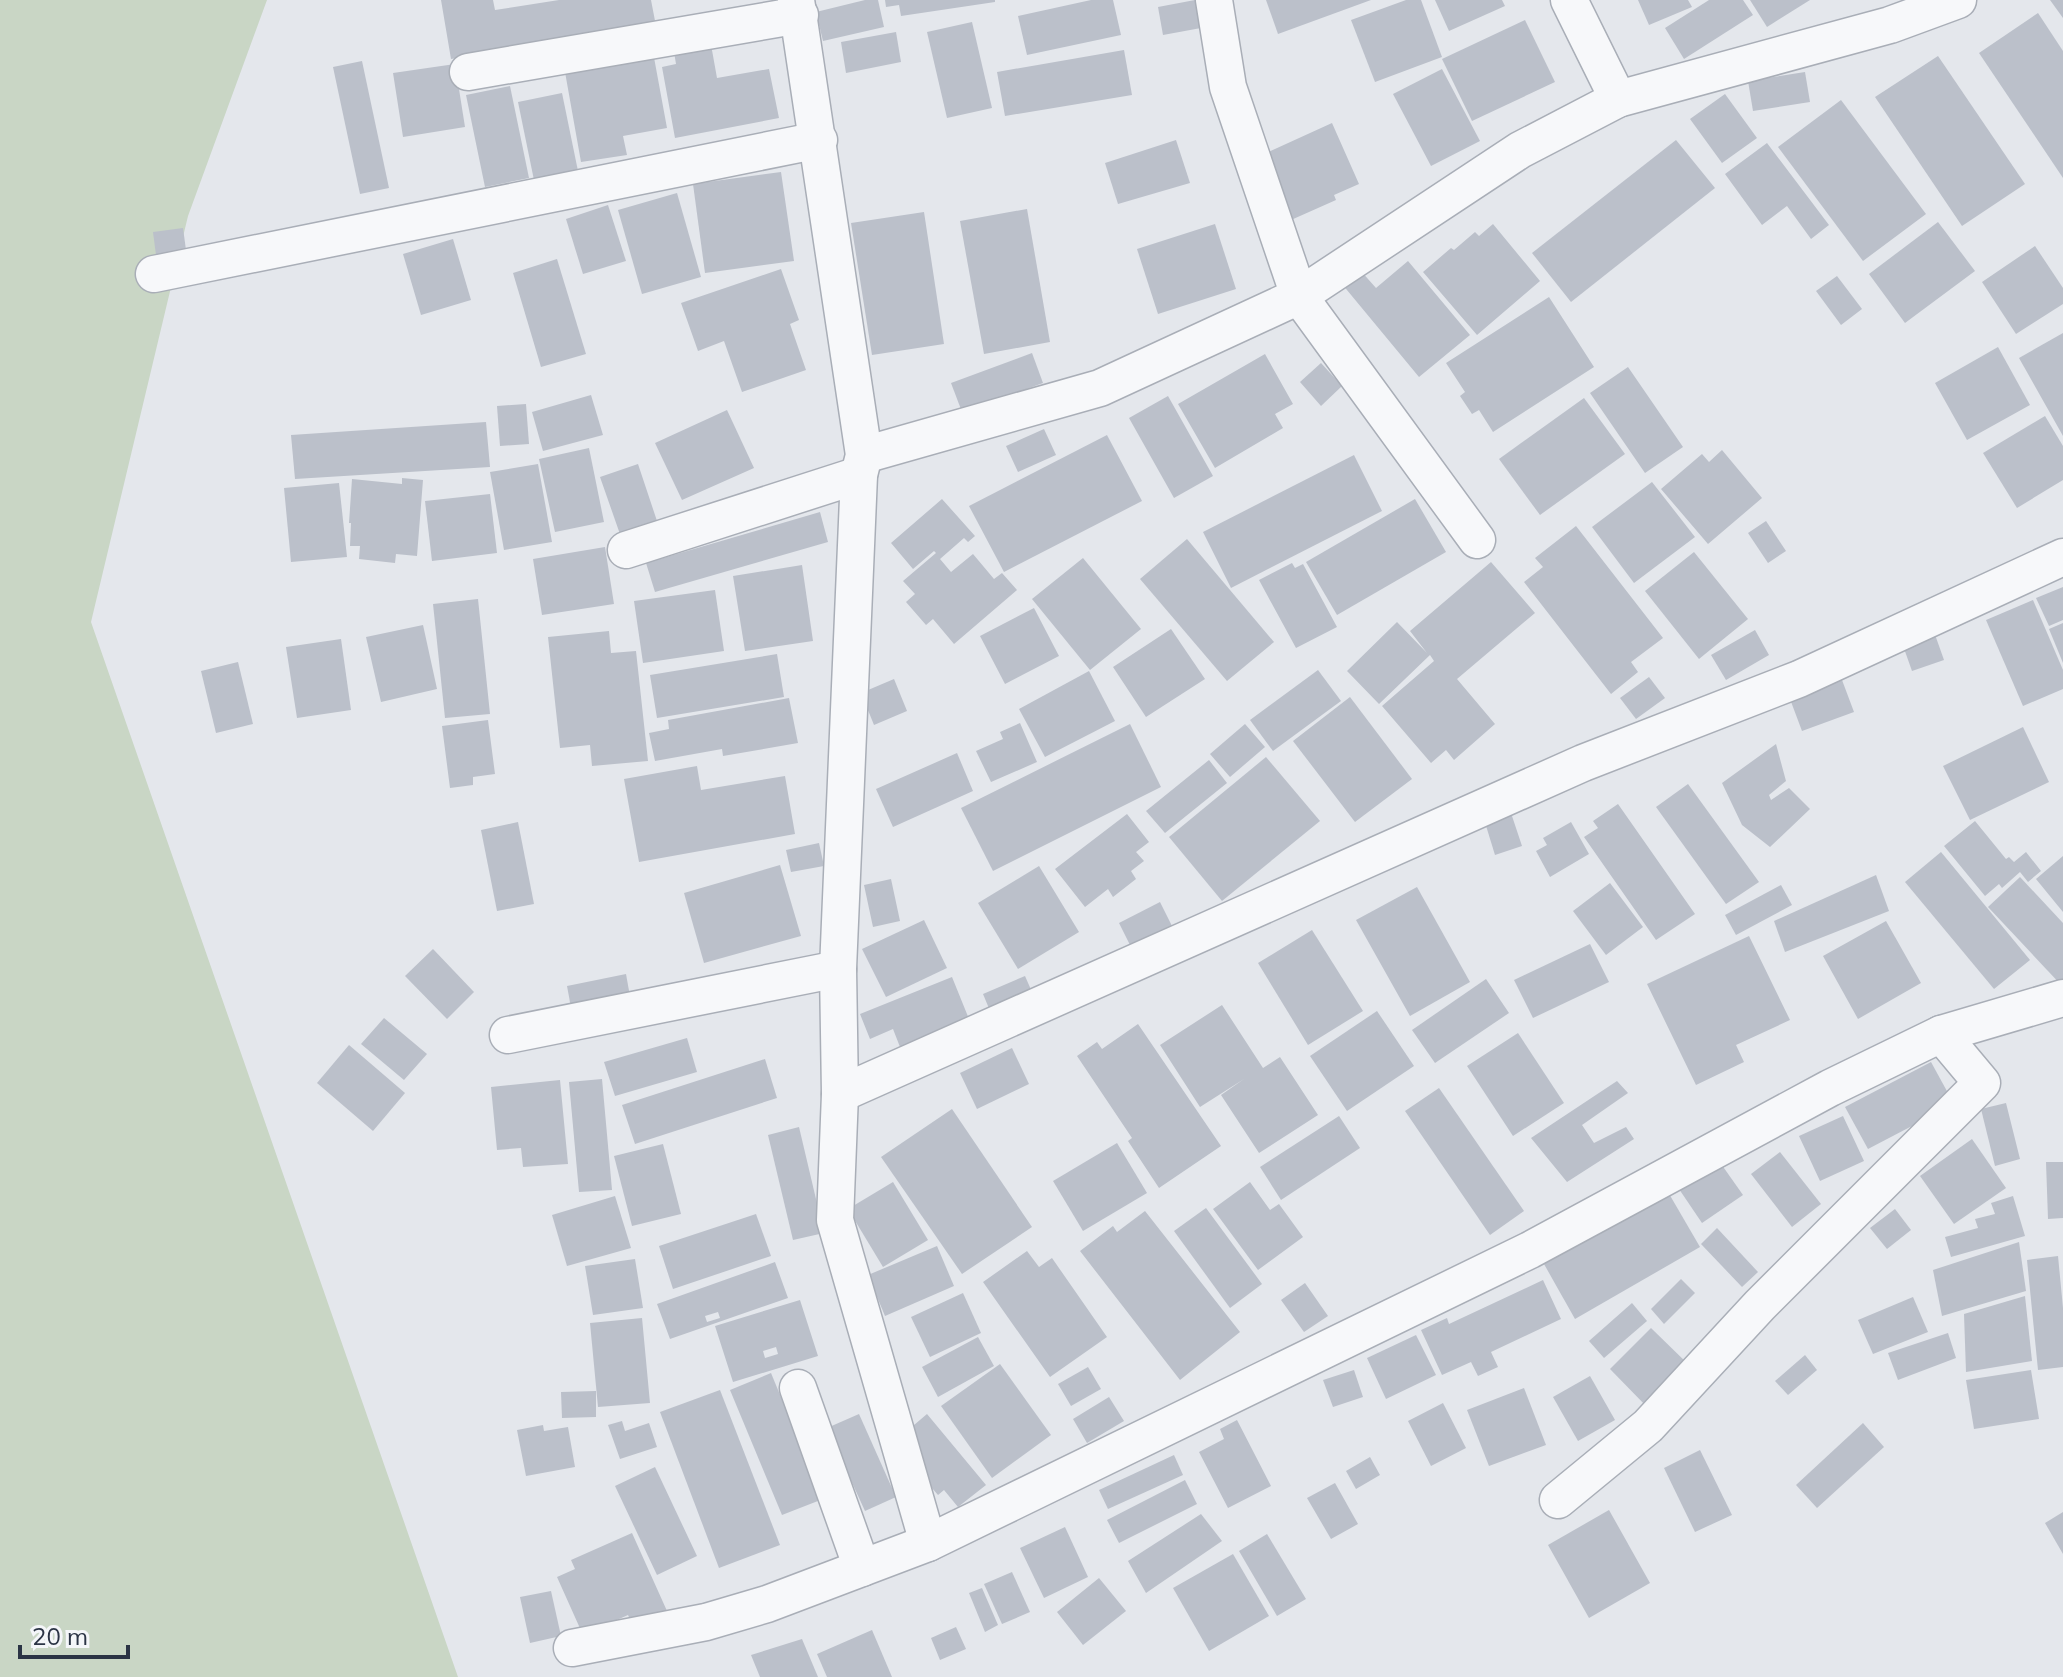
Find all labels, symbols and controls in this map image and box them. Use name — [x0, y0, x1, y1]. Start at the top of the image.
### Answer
scale bar — [20, 1609, 128, 1659]
text: 20 m — [32, 1621, 88, 1651]

